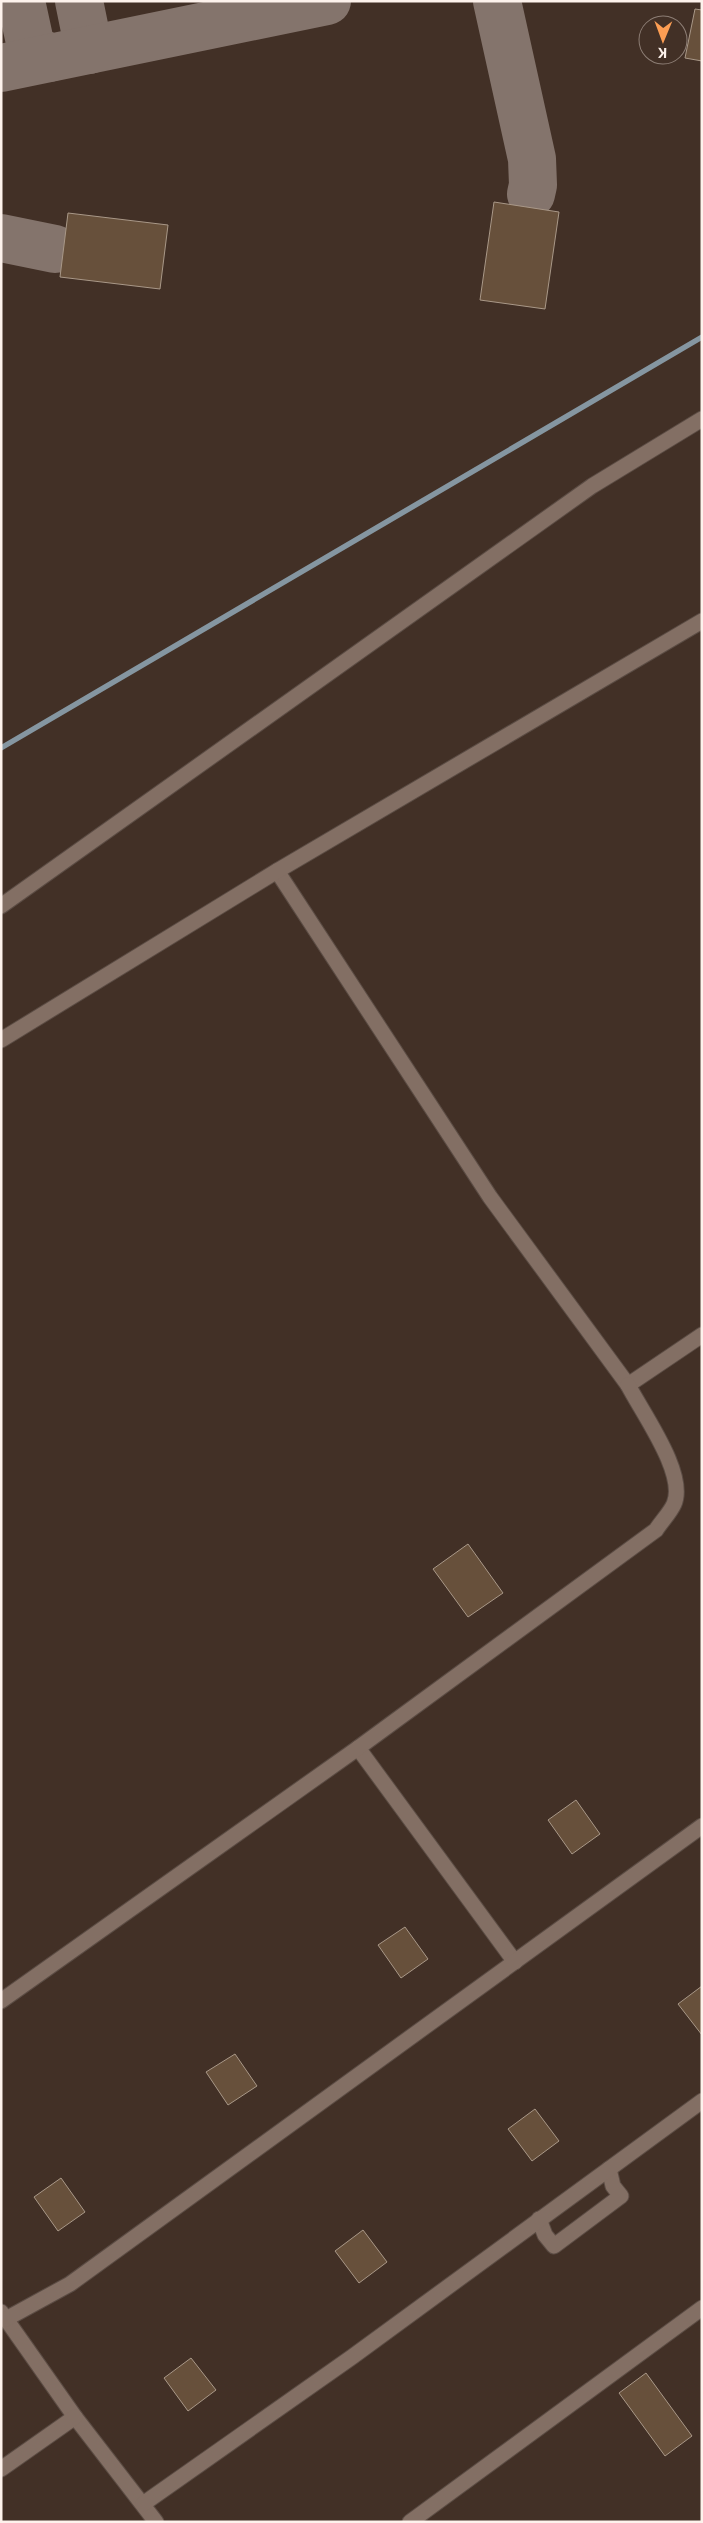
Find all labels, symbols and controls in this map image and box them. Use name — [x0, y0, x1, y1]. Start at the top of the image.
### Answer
north arrow — [638, 15, 688, 65]
text: K — [657, 44, 668, 63]

